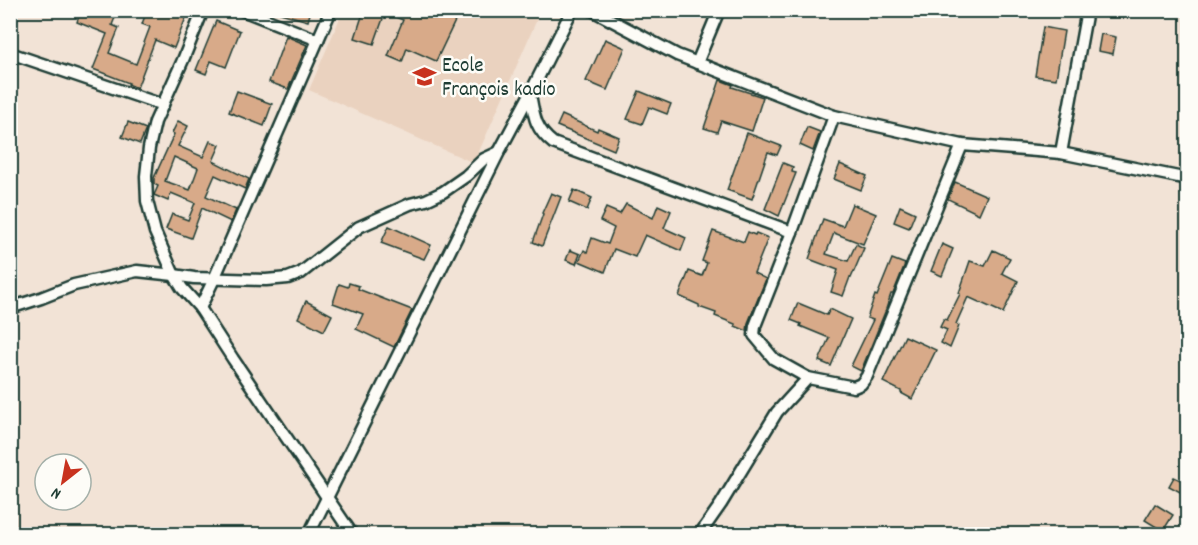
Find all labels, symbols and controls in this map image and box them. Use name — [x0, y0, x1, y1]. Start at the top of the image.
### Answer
place label: Ecole François kadio — [442, 52, 555, 106]
school or university icon: Ecole François kadio — [411, 63, 437, 89]
north arrow — [33, 452, 93, 512]
text: N — [47, 481, 66, 505]

